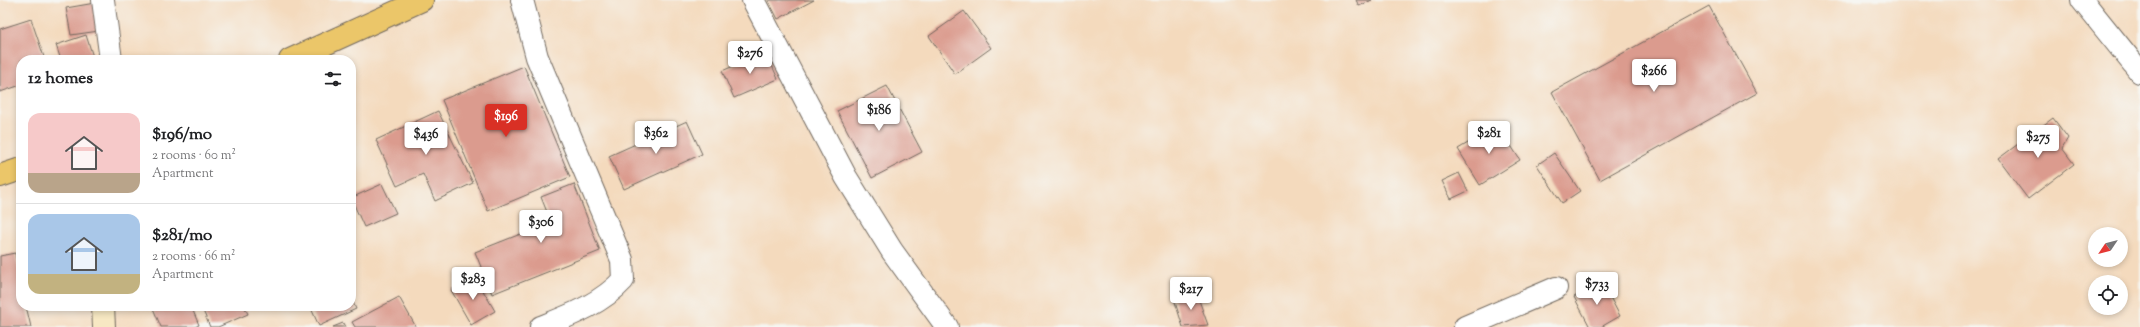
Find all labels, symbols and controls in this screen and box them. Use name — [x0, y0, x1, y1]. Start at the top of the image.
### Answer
pin: $276 — [726, 41, 774, 75]
text: $276 — [737, 45, 763, 63]
pin: $266 — [1630, 59, 1678, 93]
text: $266 — [1641, 63, 1667, 81]
text: 12 homes — [28, 67, 93, 91]
icon: filters — [322, 68, 344, 90]
pin: $186 — [855, 98, 903, 132]
text: $186 — [867, 102, 891, 120]
pin: $196 — [482, 104, 530, 138]
text: $196 — [494, 108, 518, 126]
pin: $362 — [632, 121, 680, 155]
pin: $281 — [1465, 121, 1513, 155]
pin: $436 — [402, 122, 450, 156]
text: $196/mo — [152, 123, 212, 147]
text: $362 — [644, 125, 668, 143]
text: $281 — [1477, 125, 1501, 143]
pin: $275 — [2014, 125, 2062, 159]
text: $436 — [413, 126, 439, 144]
icon: home — [60, 129, 108, 177]
text: $275 — [2026, 129, 2050, 147]
text: 2 rooms · 60 m² — [152, 147, 236, 165]
text: Apartment — [152, 165, 213, 183]
pin: $306 — [517, 210, 565, 244]
text: $306 — [528, 214, 554, 232]
text: $281/mo — [152, 224, 212, 248]
north arrow — [2088, 227, 2128, 267]
map controls — [2088, 227, 2128, 315]
icon: home — [60, 230, 108, 278]
text: 2 rooms · 66 m² — [152, 248, 235, 266]
text: Apartment — [152, 266, 213, 284]
pin: $283 — [449, 267, 497, 301]
text: $283 — [461, 271, 485, 289]
pin: $733 — [1573, 272, 1621, 306]
button: locate — [2088, 275, 2128, 315]
text: $733 — [1585, 276, 1609, 294]
pin: $217 — [1167, 277, 1215, 311]
text: $217 — [1179, 281, 1203, 299]

